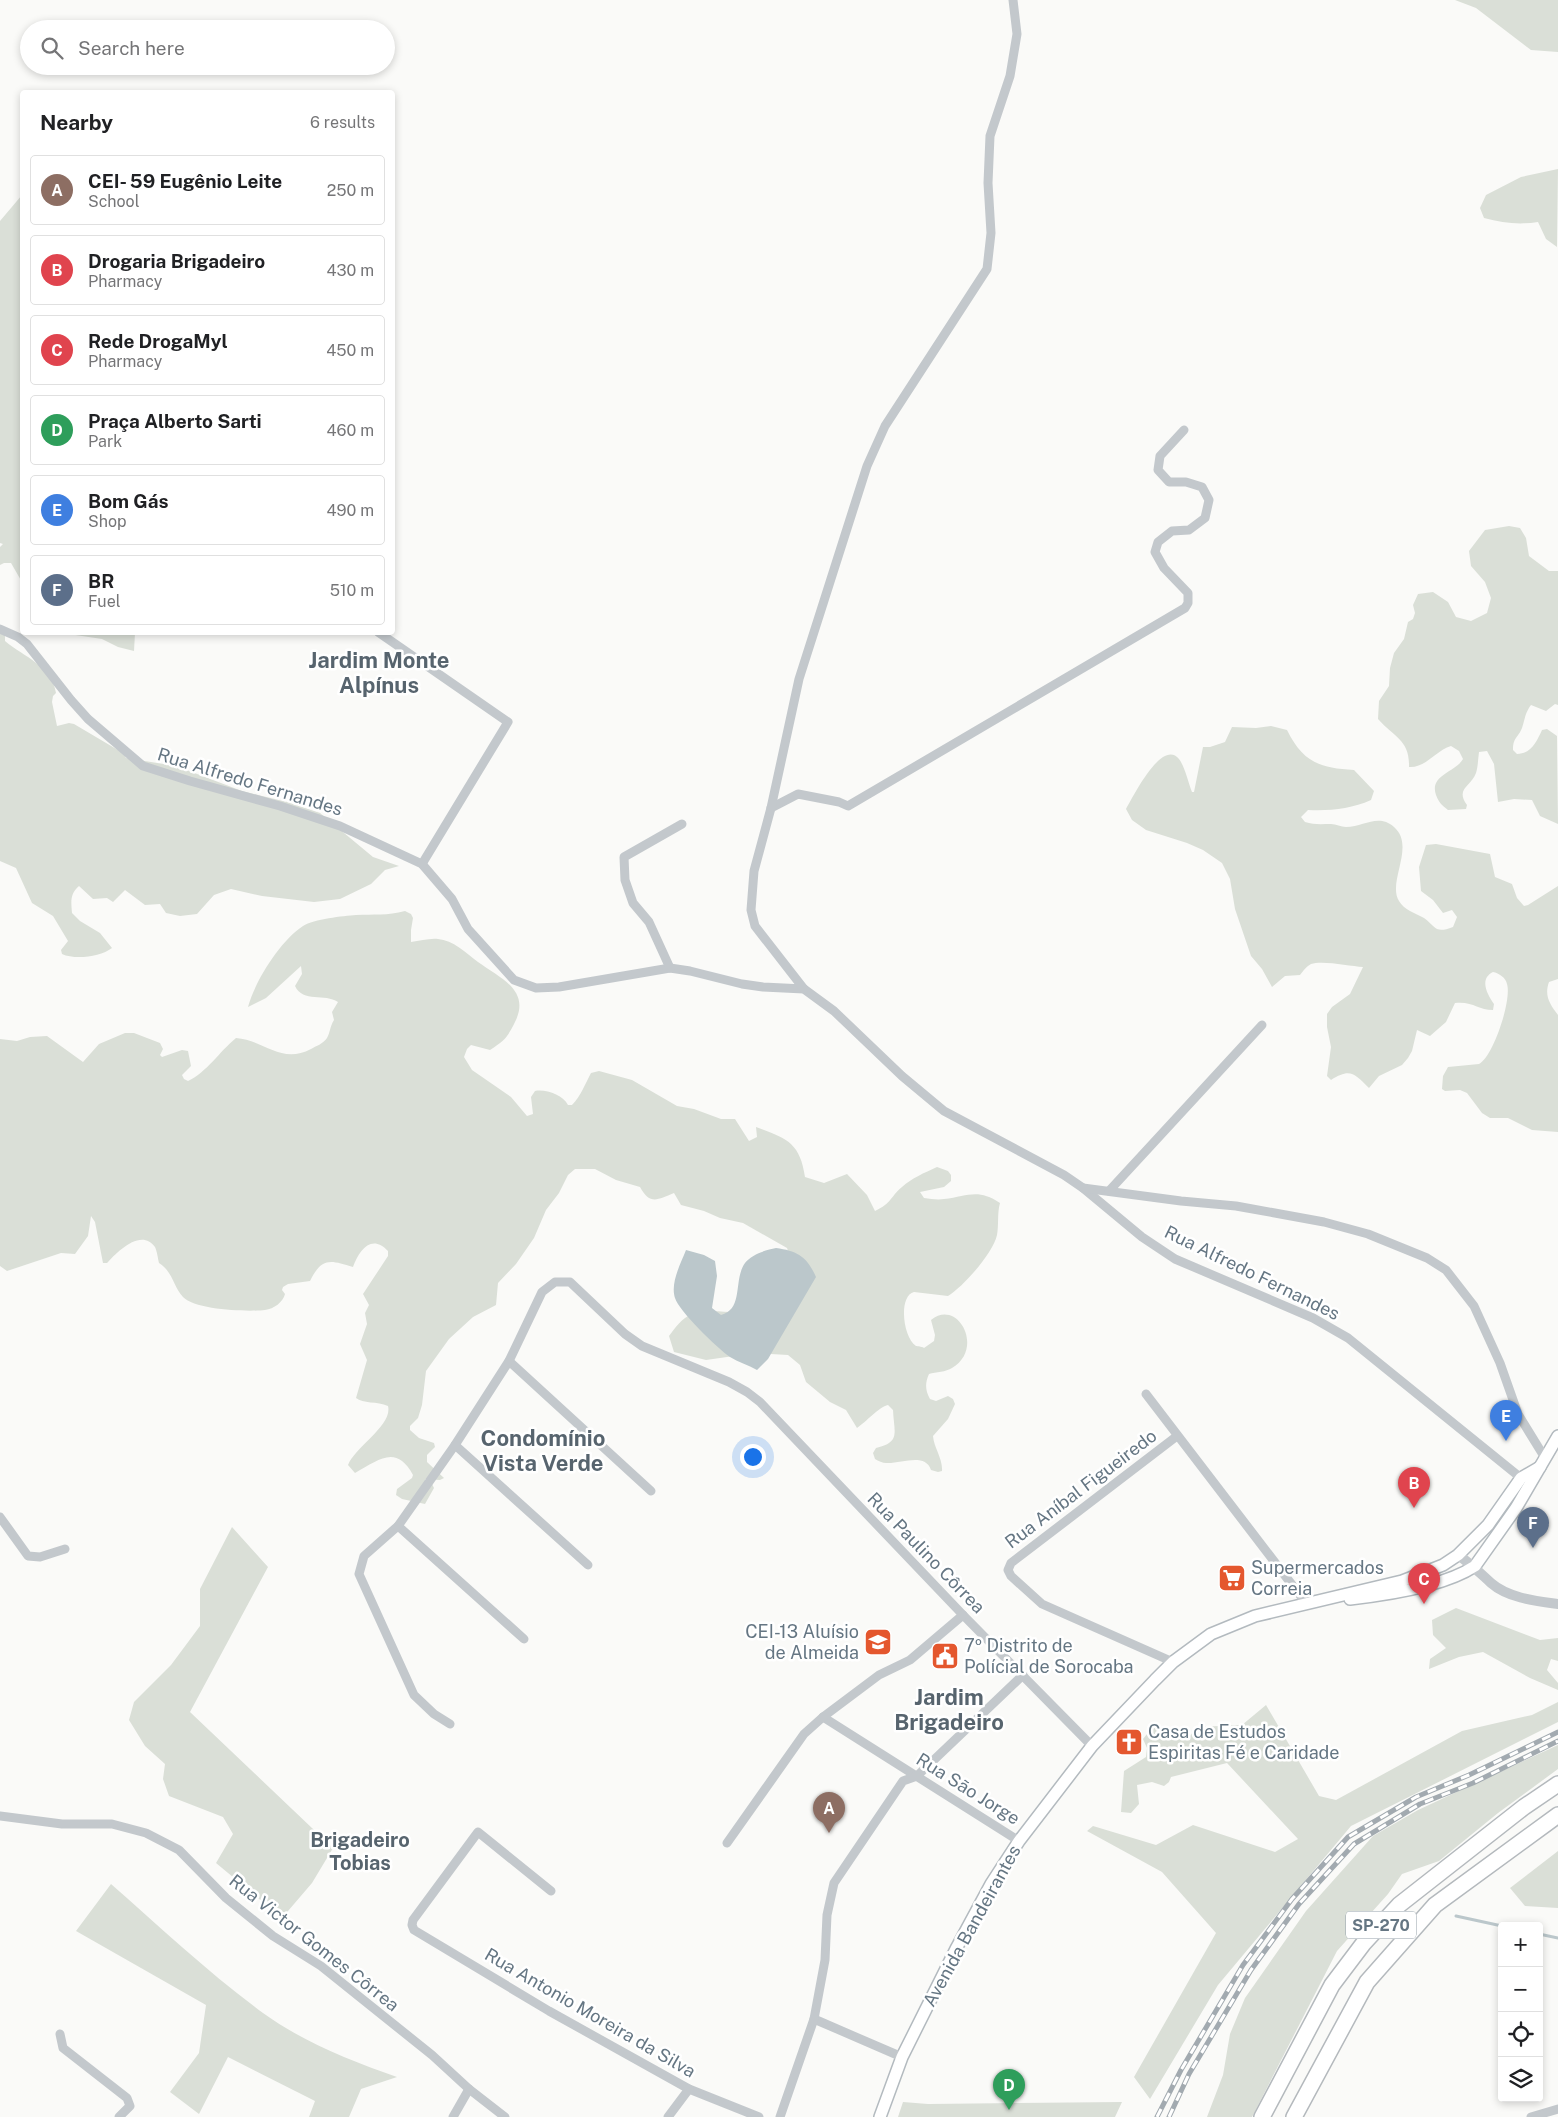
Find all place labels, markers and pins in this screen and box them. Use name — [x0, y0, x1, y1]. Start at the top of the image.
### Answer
pin: E — [1490, 1400, 1522, 1441]
pin: B — [1398, 1467, 1430, 1508]
pin: F — [1517, 1507, 1549, 1548]
place label: Supermercados Correia — [1251, 1557, 1384, 1599]
supermarket icon: Supermercados Correia — [1217, 1563, 1247, 1593]
pin: C — [1408, 1563, 1440, 1604]
place label: CEI-13 Aluísio de Almeida — [745, 1621, 859, 1663]
school or university icon: CEI-13 Aluísio de Almeida — [863, 1627, 893, 1657]
place label: 7º Distrito de Polícial de Sorocaba — [964, 1635, 1134, 1677]
public building icon: 7º Distrito de Polícial de Sorocaba — [930, 1641, 960, 1671]
place label: Casa de Estudos Espiritas Fé e Caridade — [1148, 1721, 1340, 1763]
church icon: Casa de Estudos Espiritas Fé e Caridade — [1114, 1727, 1144, 1757]
pin: A — [813, 1792, 845, 1833]
pin: D — [993, 2069, 1025, 2110]

